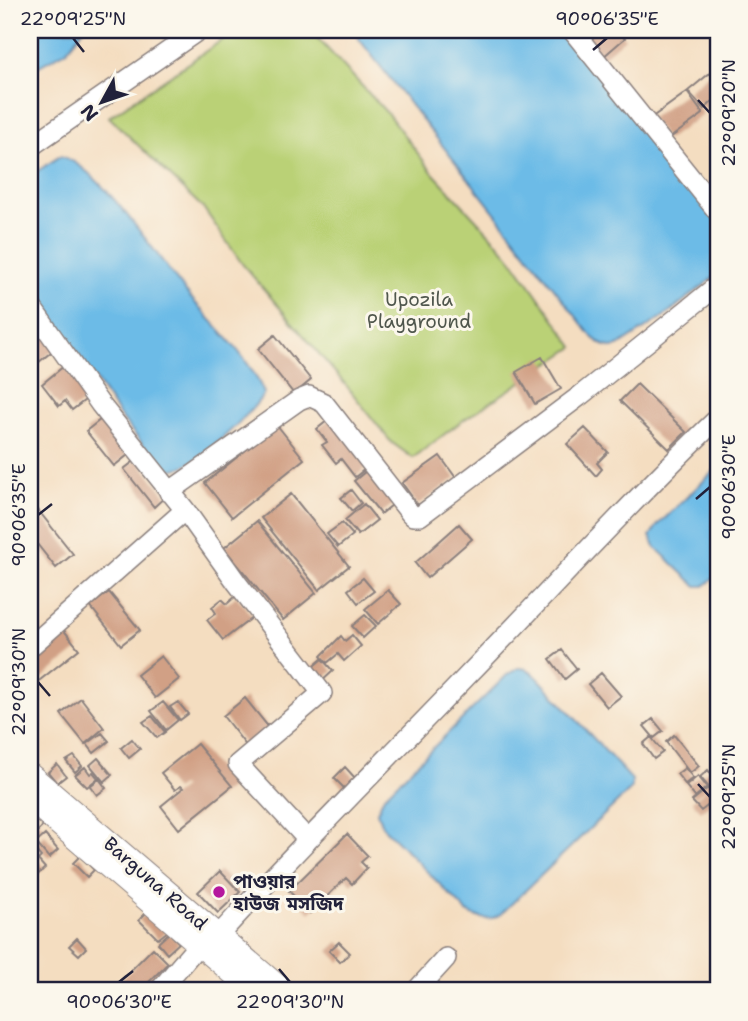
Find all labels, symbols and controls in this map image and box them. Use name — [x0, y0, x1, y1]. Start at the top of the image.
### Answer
text: 22°09'25"N — [20, 7, 126, 31]
text: 90°06'35"E — [555, 7, 659, 31]
text: 22°09'20"N — [717, 59, 741, 167]
north arrow — [66, 66, 136, 136]
text: N — [75, 99, 104, 126]
park label: Upozila Playground — [367, 287, 471, 334]
text: 90°06'30"E — [717, 434, 741, 540]
text: 90°06'35"E — [7, 463, 31, 567]
text: 22°09'30"N — [7, 628, 31, 736]
text: 22°09'25"N — [717, 744, 741, 850]
street label: Barguna Road — [98, 831, 213, 936]
place label: পাওয়ার হাউজ মসজিদ — [232, 869, 344, 916]
marker: পাওয়ার হাউজ মসজিদ — [211, 884, 227, 900]
text: 90°06'30"E — [66, 990, 172, 1014]
text: 22°09'30"N — [236, 990, 344, 1014]

